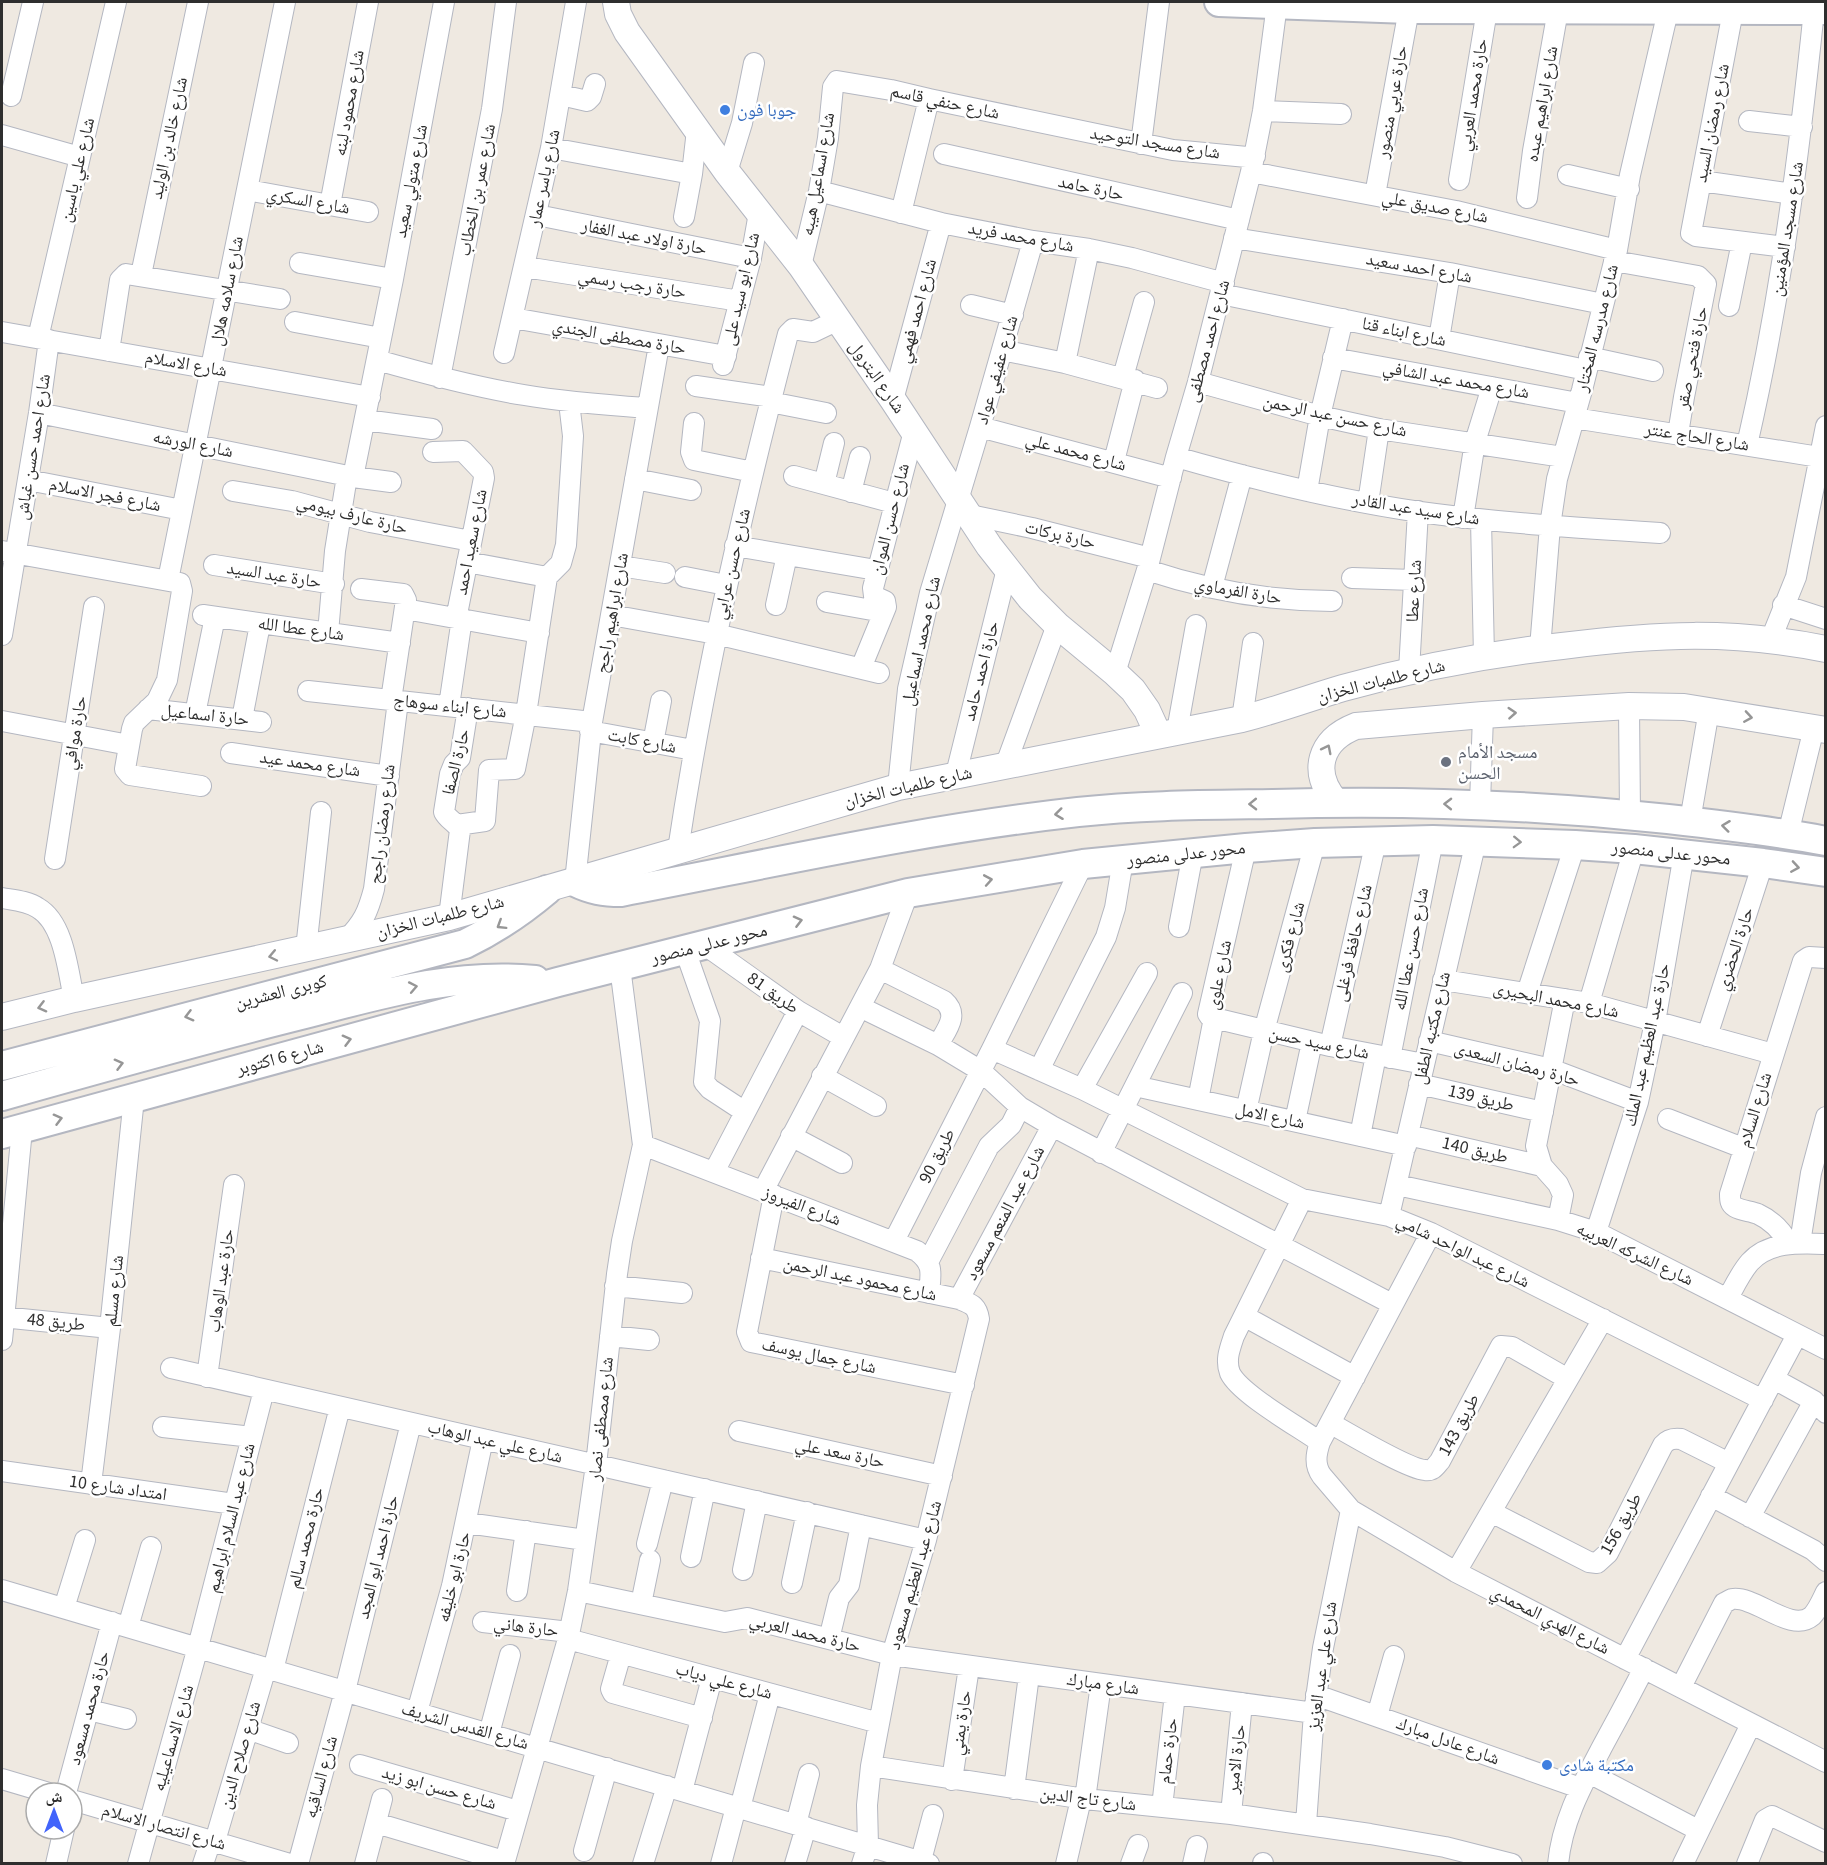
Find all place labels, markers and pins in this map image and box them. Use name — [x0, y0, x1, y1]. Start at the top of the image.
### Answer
place label: جوبا فون — [737, 98, 797, 123]
marker: جوبا فون — [718, 103, 732, 117]
place label: مسجد الأمام الحسن — [1458, 740, 1537, 786]
marker: مسجد الأمام الحسن — [1439, 755, 1453, 769]
place label: مكتبة شادى — [1559, 1753, 1634, 1778]
marker: مكتبة شادى — [1540, 1758, 1554, 1772]

